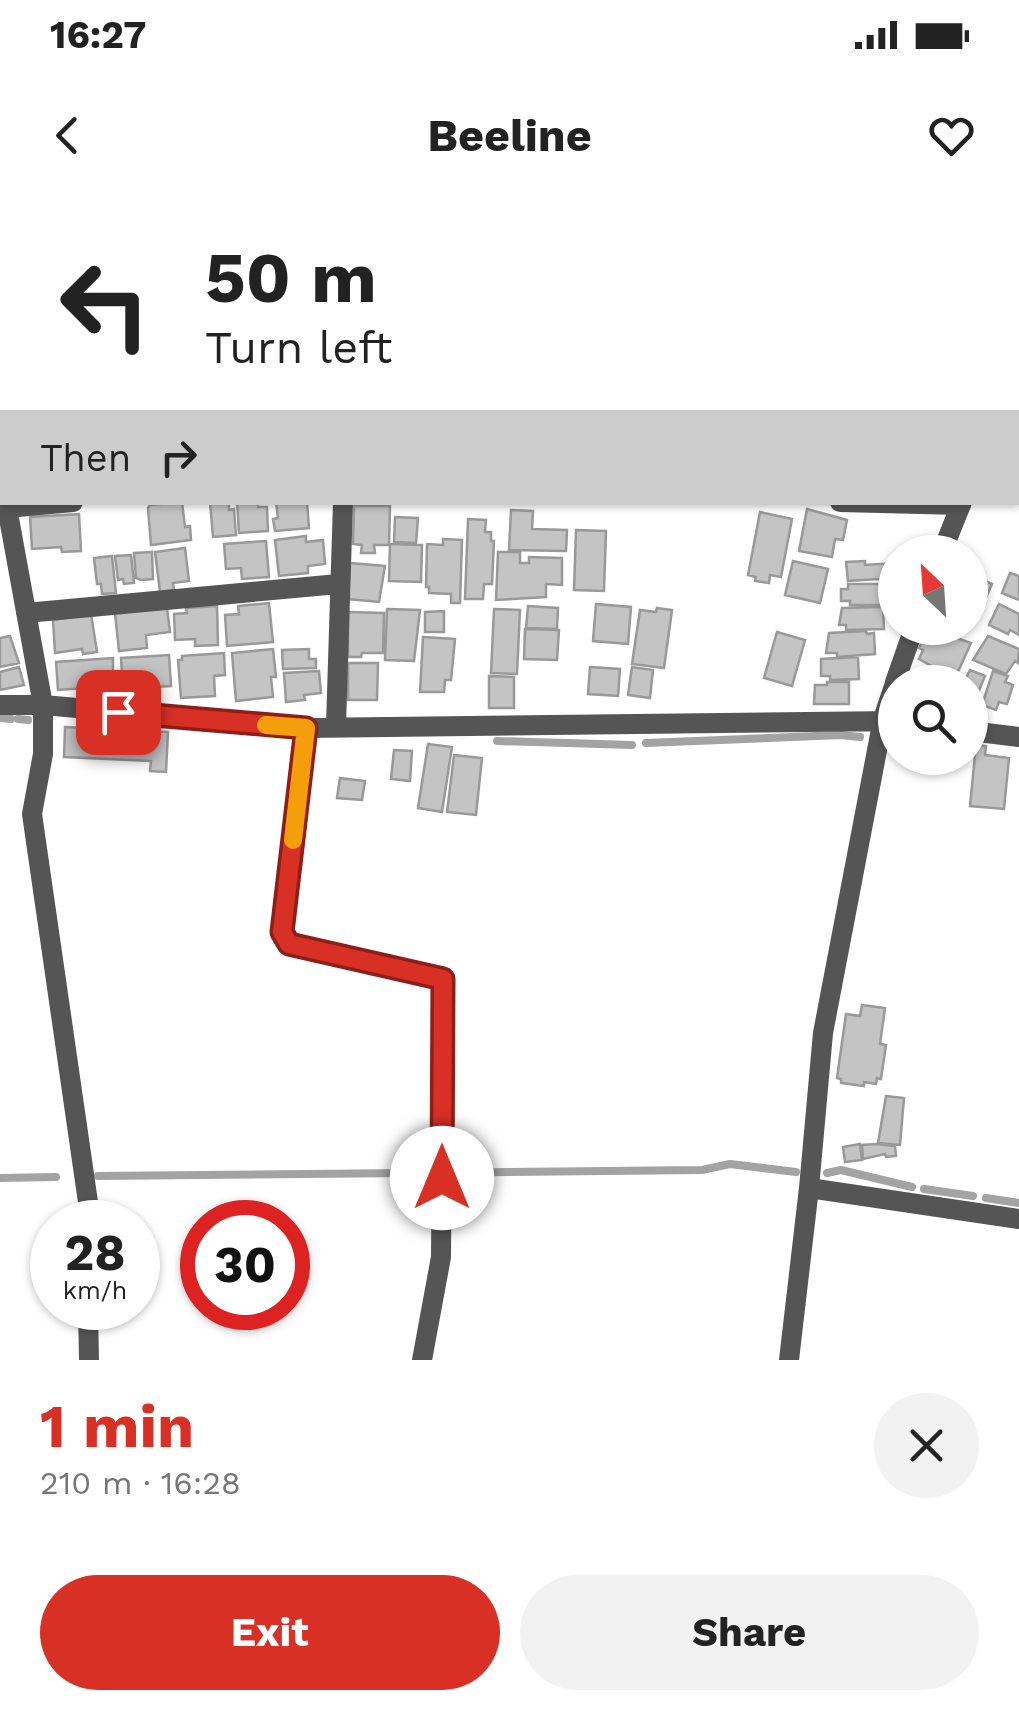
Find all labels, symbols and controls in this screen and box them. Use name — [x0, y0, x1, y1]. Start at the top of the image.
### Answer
text: 16:27 — [50, 13, 146, 57]
icon: back — [40, 108, 95, 163]
icon: heart — [924, 108, 979, 163]
text: Beeline — [427, 109, 592, 162]
text: 50 m — [205, 237, 377, 319]
icon: left — [40, 240, 170, 370]
text: Turn left — [205, 321, 392, 374]
icon: right — [151, 430, 206, 485]
text: Then — [40, 436, 131, 480]
north arrow — [878, 535, 988, 645]
map controls — [878, 535, 988, 775]
button: search — [878, 665, 988, 775]
pin — [76, 670, 161, 755]
icon: arrive — [91, 685, 146, 740]
position arrow — [390, 1126, 494, 1230]
speed limit sign: 30 — [180, 1200, 310, 1330]
text: 28 — [64, 1223, 126, 1282]
text: km/h — [63, 1276, 127, 1305]
text: 1 min — [40, 1391, 194, 1462]
button: close — [874, 1393, 979, 1498]
text: 210 m · 16:28 — [40, 1464, 241, 1502]
button: Exit — [40, 1575, 500, 1690]
button: Share — [520, 1575, 979, 1690]

